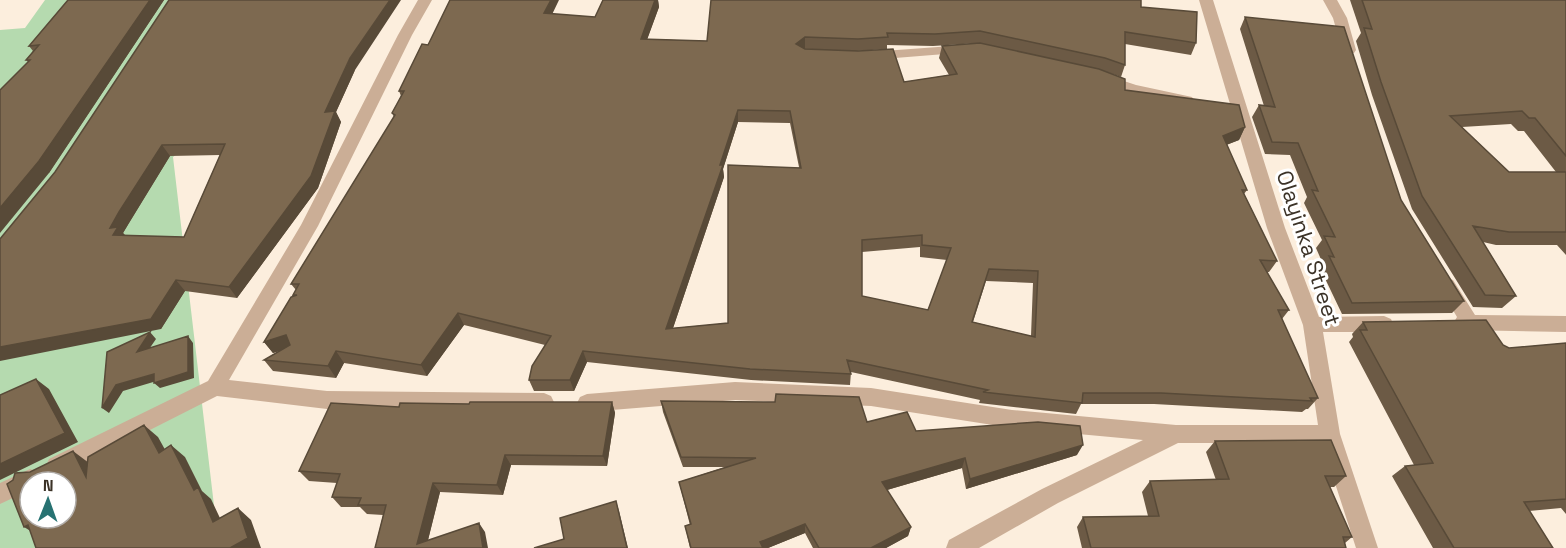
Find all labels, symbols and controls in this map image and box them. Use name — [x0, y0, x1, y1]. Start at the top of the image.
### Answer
street label: Olayinka Street — [1271, 167, 1347, 329]
north arrow — [18, 470, 78, 530]
text: N — [43, 475, 54, 496]

